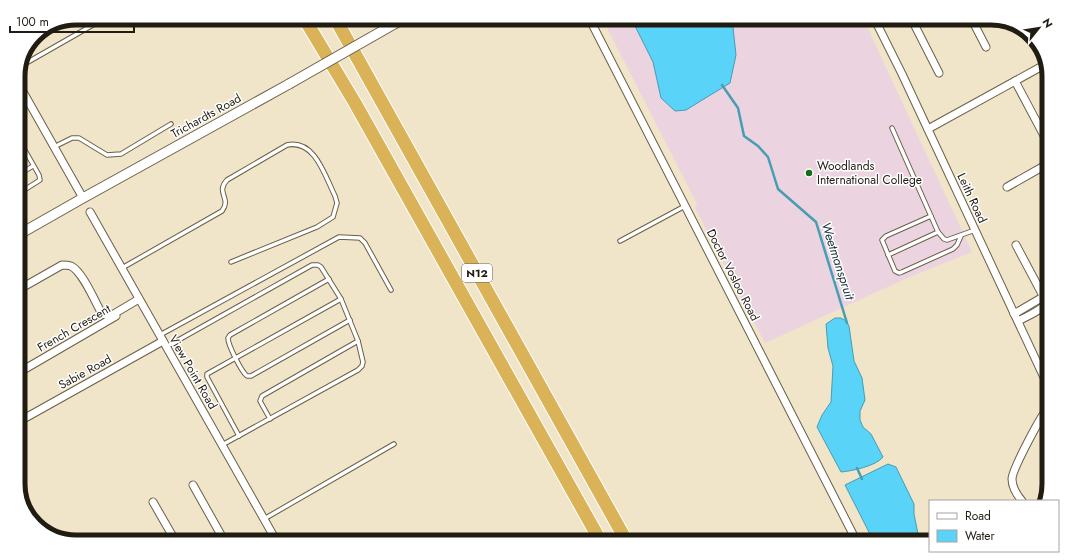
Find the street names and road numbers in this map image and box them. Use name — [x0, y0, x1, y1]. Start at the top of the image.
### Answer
street label: Trichardts Road — [168, 89, 244, 143]
street label: Leith Road — [953, 170, 991, 226]
street label: Doctor Vosloo Road — [702, 226, 764, 324]
road number: N12 — [462, 264, 492, 282]
street label: French Crescent — [34, 300, 114, 356]
street label: View Point Road — [164, 331, 222, 413]
street label: Sabie Road — [55, 350, 115, 394]

